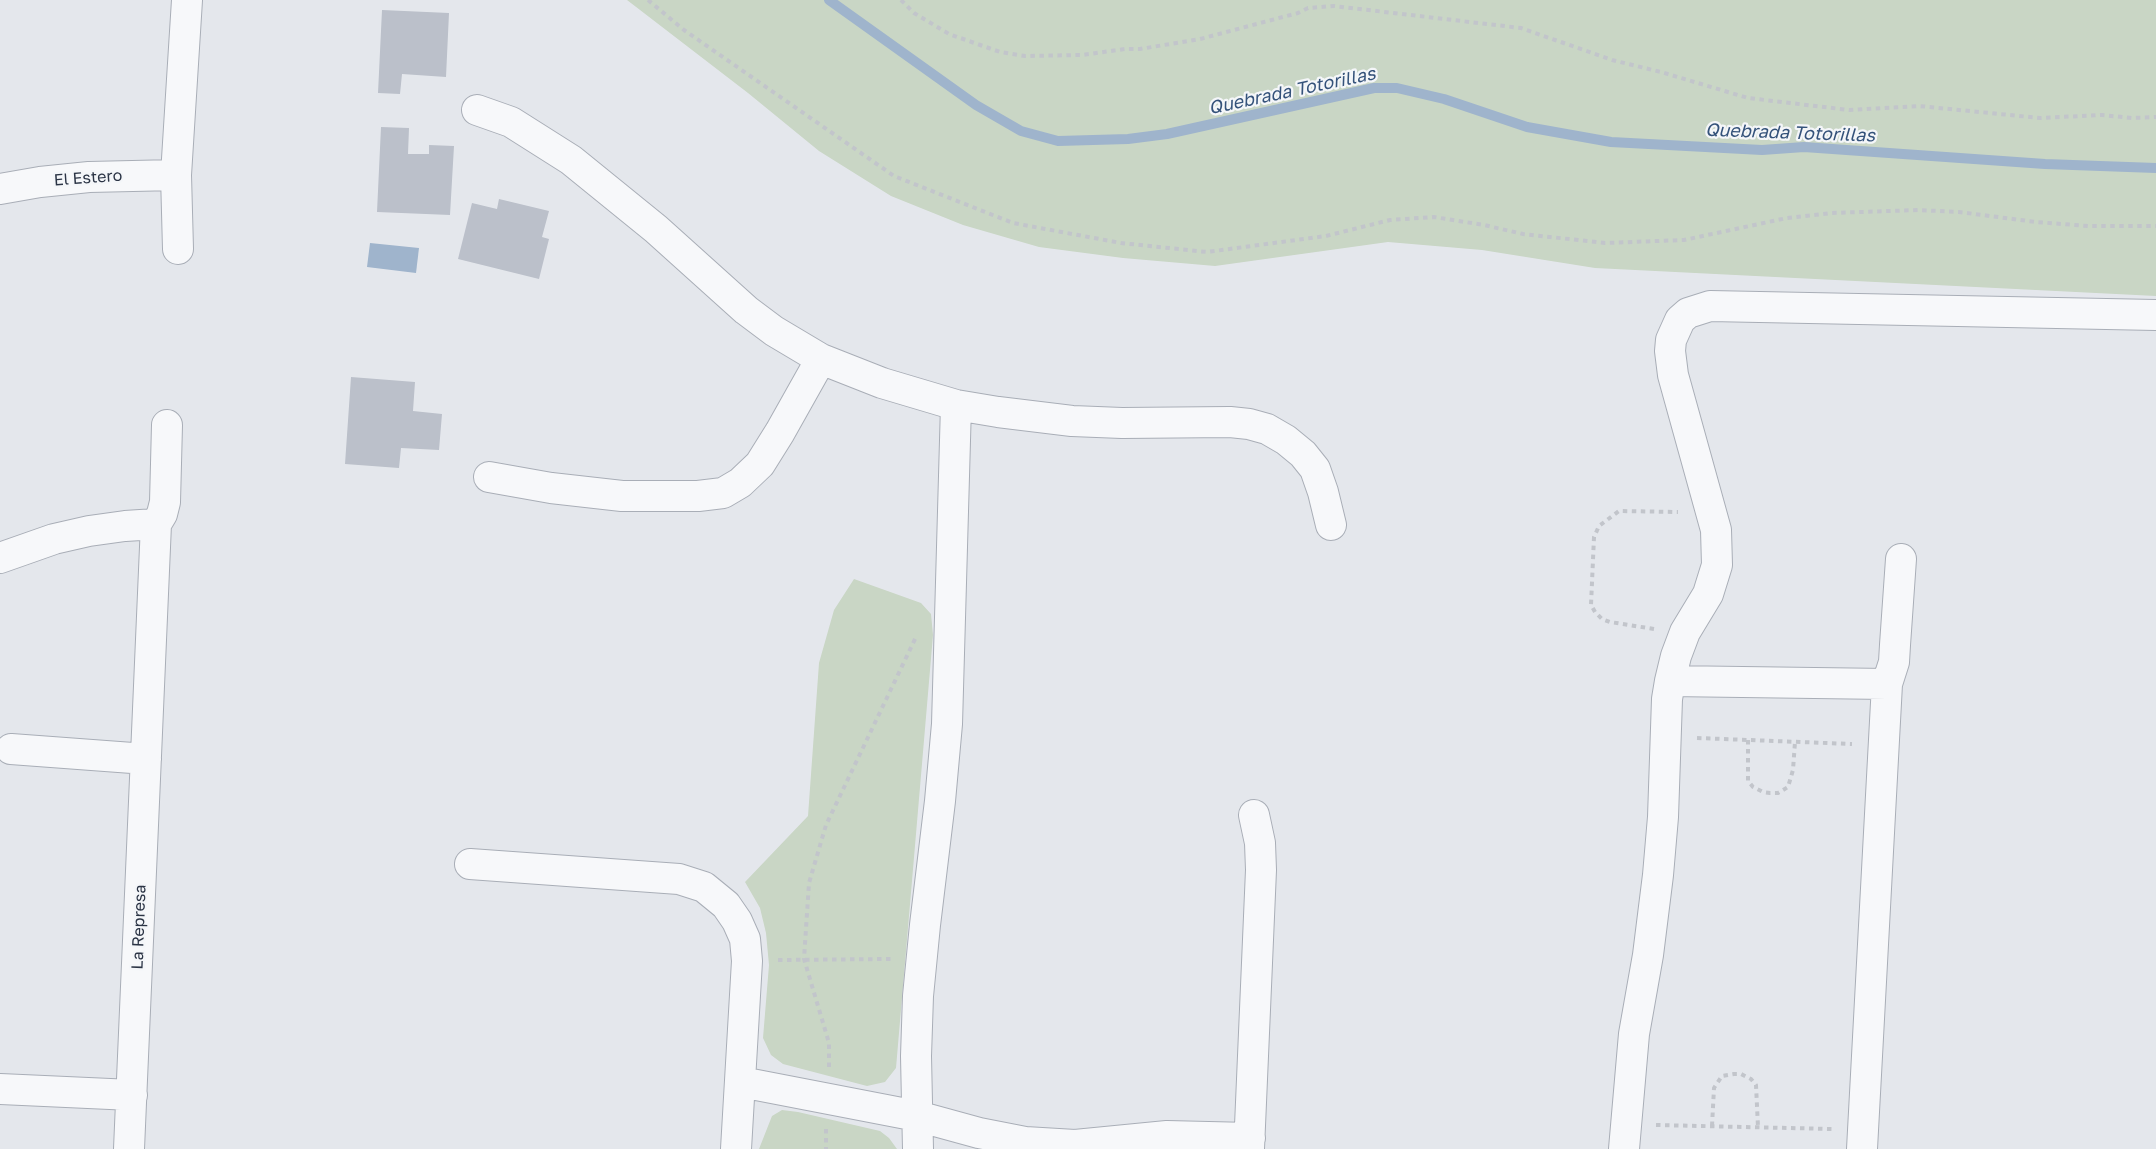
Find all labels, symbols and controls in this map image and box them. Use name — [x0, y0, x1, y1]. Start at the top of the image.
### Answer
water label: Quebrada Totorillas — [1207, 63, 1377, 119]
water label: Quebrada Totorillas — [1705, 119, 1875, 147]
street label: El Estero — [53, 166, 123, 190]
street label: La Represa — [128, 884, 150, 970]

